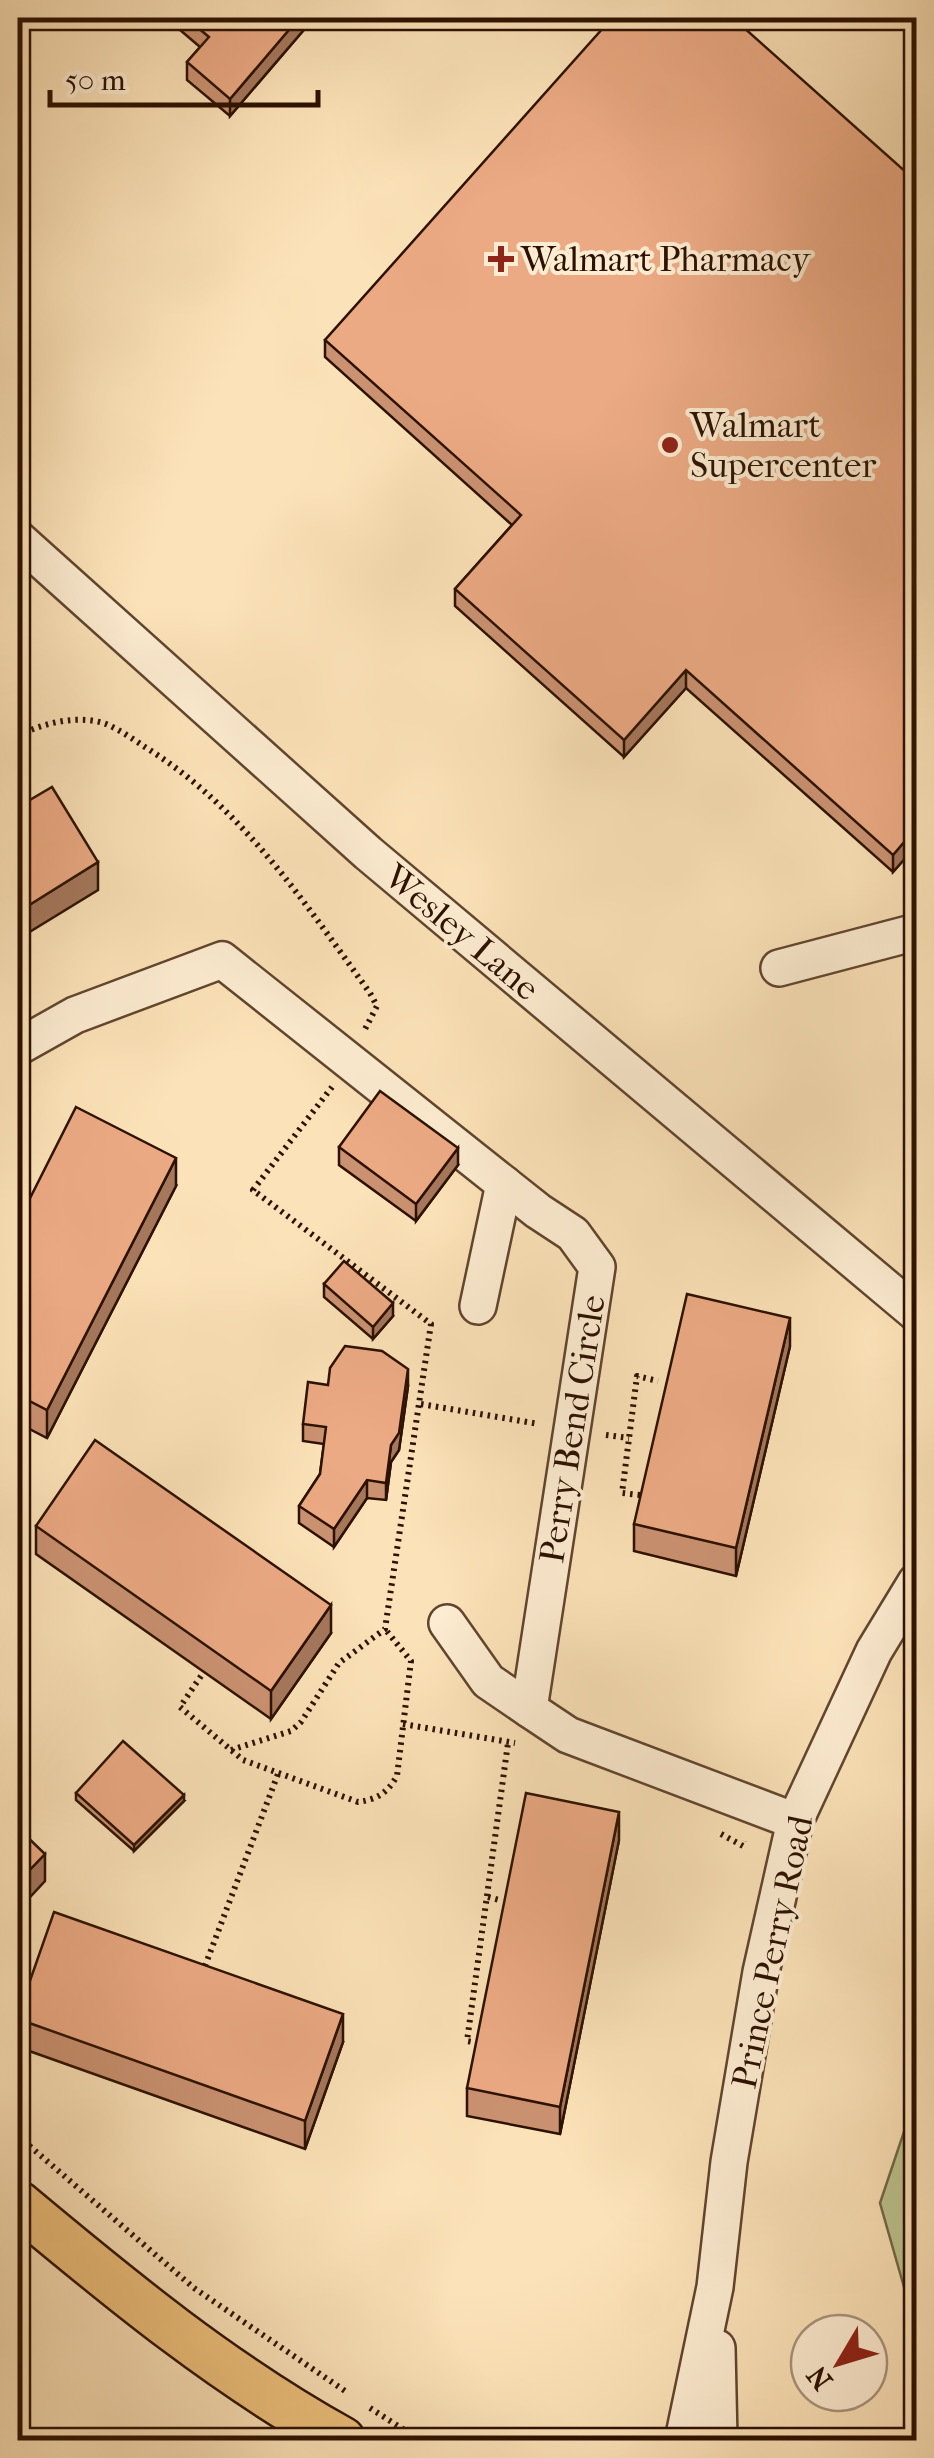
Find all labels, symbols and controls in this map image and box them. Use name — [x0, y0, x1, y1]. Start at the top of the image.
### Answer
scale bar — [50, 45, 318, 107]
text: 50 m — [65, 63, 126, 98]
place label: Walmart Pharmacy — [520, 239, 812, 280]
marker: Walmart Pharmacy — [490, 248, 512, 270]
place label: Walmart Supercenter — [689, 405, 876, 486]
marker: Walmart Supercenter — [659, 434, 681, 456]
street label: Wesley Lane — [375, 855, 547, 1009]
street label: Perry Bend Circle — [531, 1292, 614, 1566]
street label: Prince Perry Road — [724, 1811, 822, 2092]
north arrow — [789, 2313, 889, 2413]
text: N — [800, 2359, 839, 2397]

